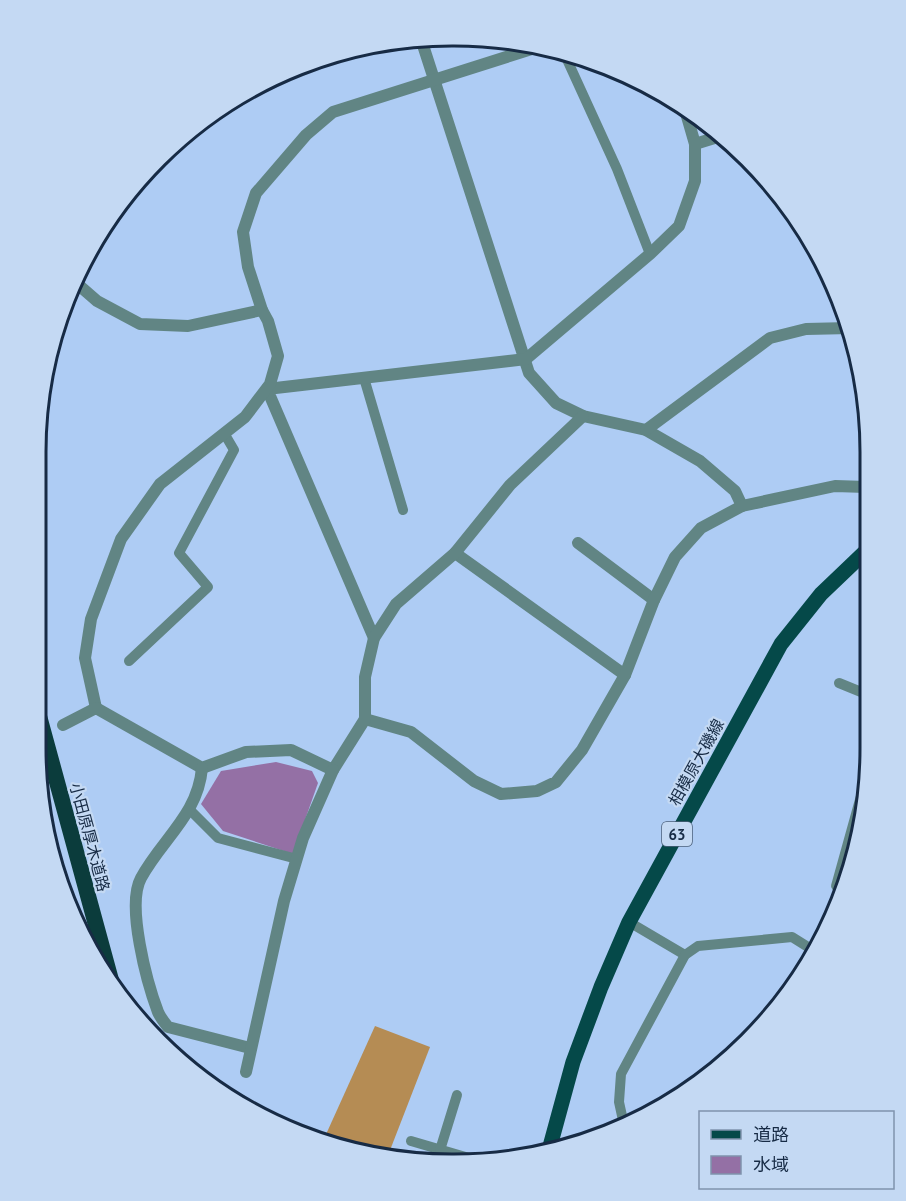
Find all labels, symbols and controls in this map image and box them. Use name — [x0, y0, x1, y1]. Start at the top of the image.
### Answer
street label: 相模原大磯線 — [664, 715, 728, 809]
street label: 小田原厚木道路 — [66, 780, 114, 894]
road number: 63 — [662, 822, 692, 846]
legend — [699, 1111, 894, 1189]
text: 道路 — [753, 1123, 789, 1146]
text: 水域 — [753, 1153, 789, 1176]

